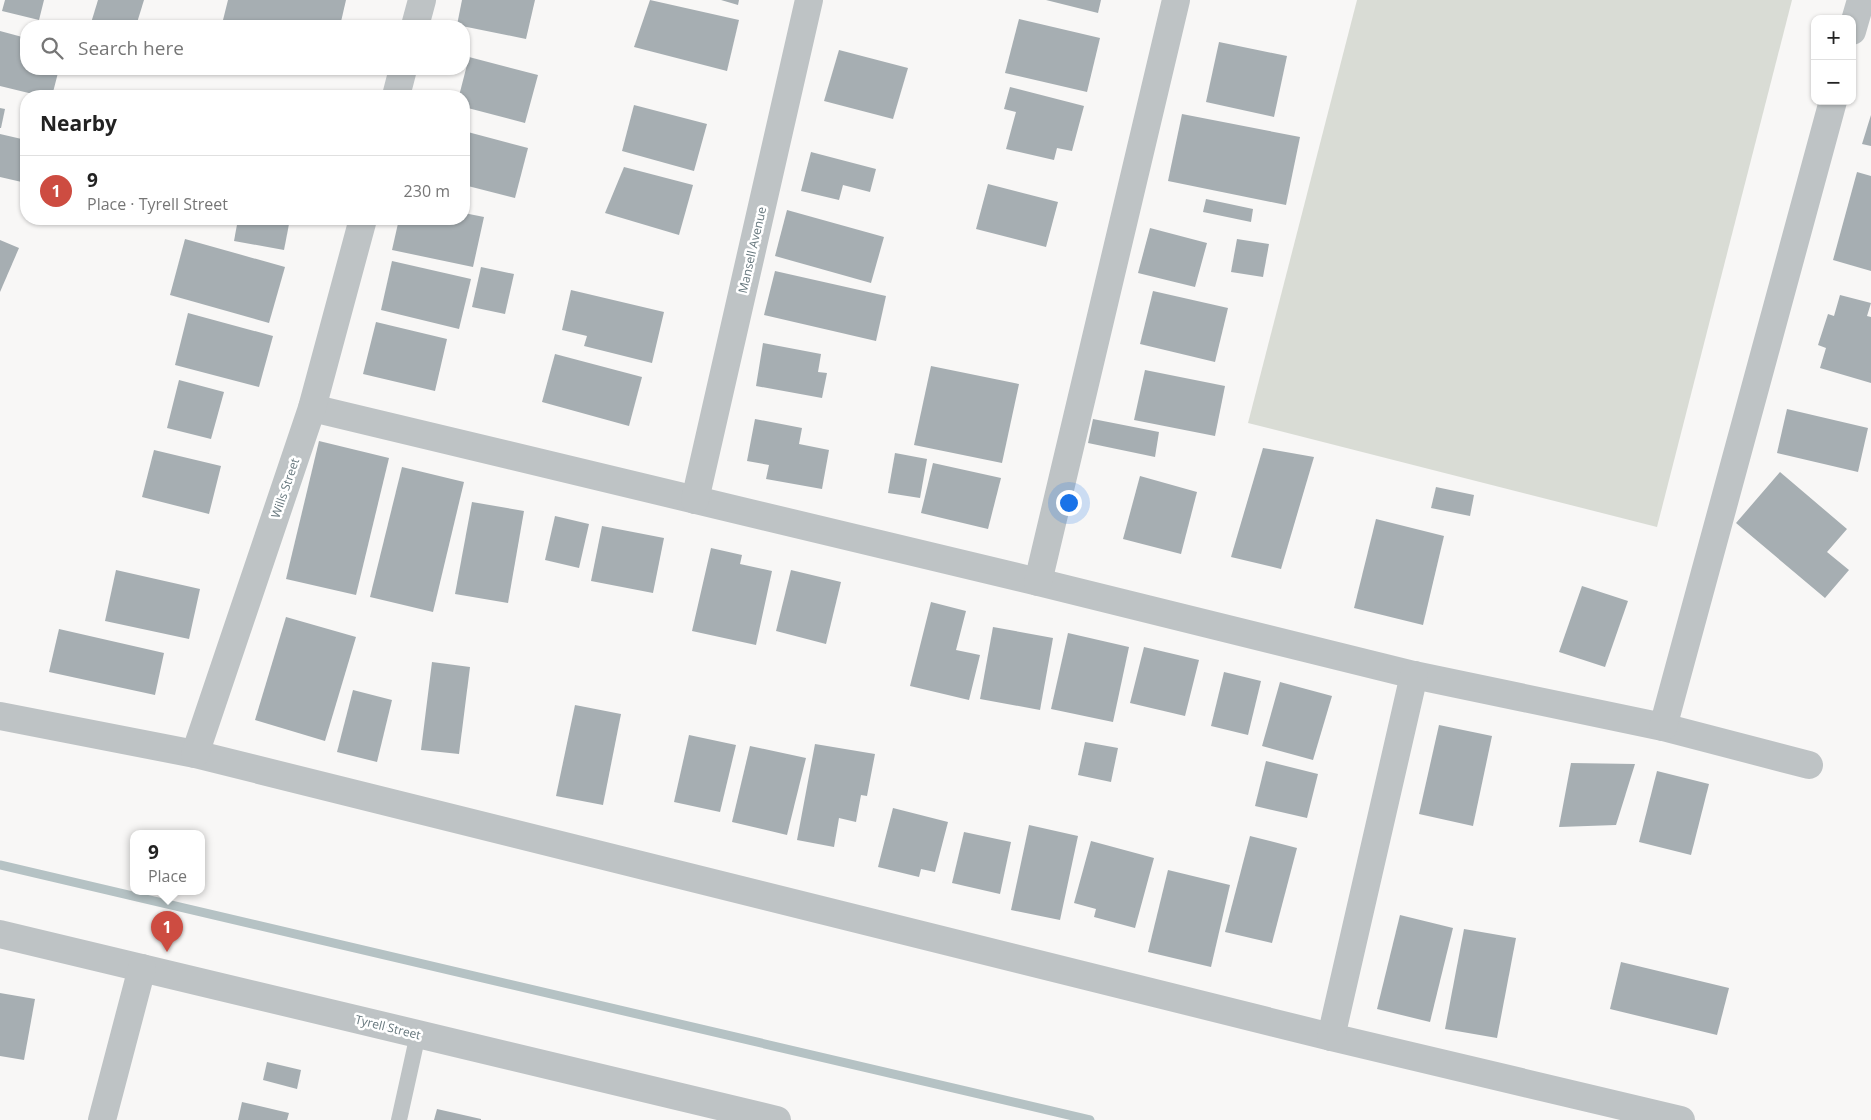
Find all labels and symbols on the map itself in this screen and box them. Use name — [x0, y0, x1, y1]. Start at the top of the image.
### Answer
street label: Mansell Avenue — [734, 205, 770, 295]
street label: Wills Street — [267, 456, 303, 520]
your location — [1056, 490, 1082, 516]
pin: 1 — [151, 911, 183, 952]
street label: Tyrell Street — [353, 1011, 423, 1043]

